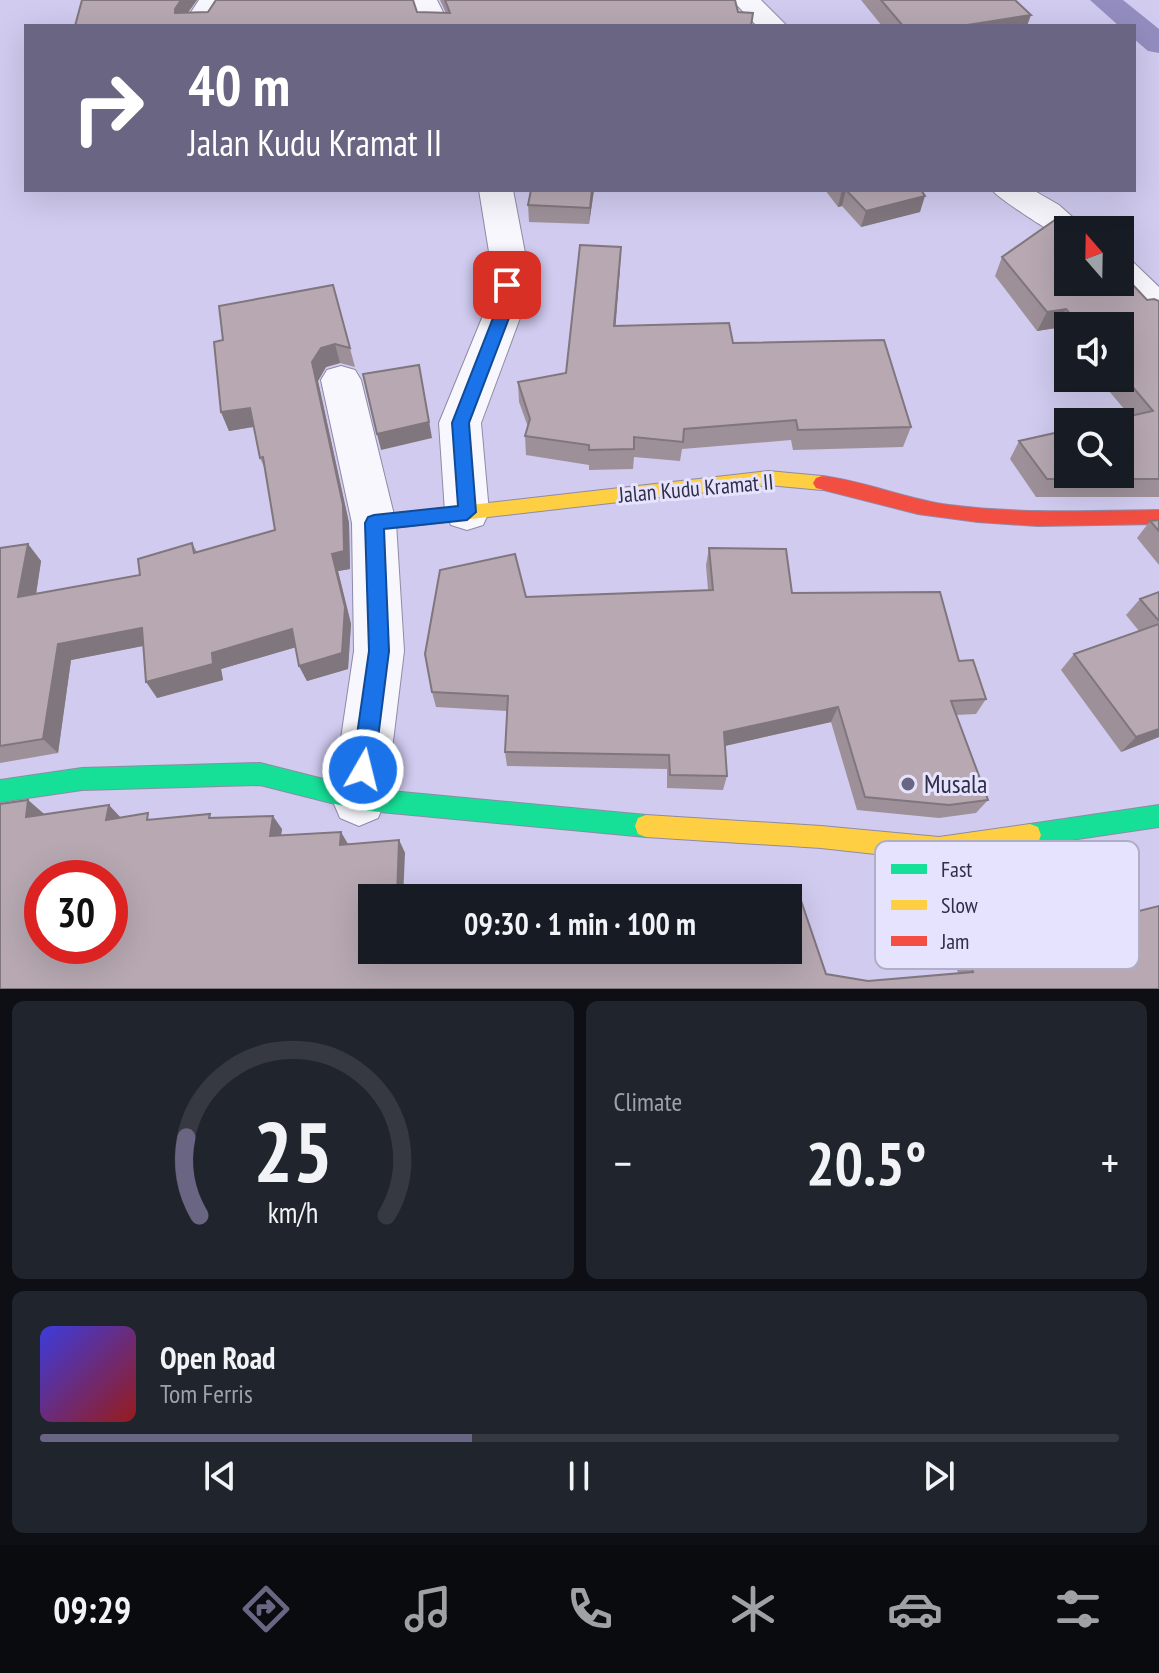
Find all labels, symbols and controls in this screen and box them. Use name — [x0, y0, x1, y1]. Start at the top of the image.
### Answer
text: 40 m — [188, 49, 290, 121]
icon: right — [56, 56, 160, 160]
text: Jalan Kudu Kramat II — [188, 119, 442, 166]
north arrow — [1054, 216, 1134, 296]
map controls — [1054, 216, 1134, 488]
pin — [473, 251, 541, 319]
icon: arrive — [485, 263, 529, 307]
button: sound — [1054, 312, 1134, 392]
button: search — [1054, 408, 1134, 488]
street label: Jalan Kudu Kramat II — [616, 467, 775, 509]
position arrow — [321, 728, 405, 812]
place label: Musala — [924, 767, 988, 800]
marker: Musala — [899, 775, 917, 793]
legend — [875, 841, 1139, 969]
text: Fast — [941, 855, 972, 883]
speed limit sign: 30 — [24, 860, 128, 964]
text: Slow — [941, 891, 978, 919]
text: 09:30 · 1 min · 100 m — [464, 904, 696, 943]
text: Jam — [940, 927, 969, 955]
text: Climate — [614, 1085, 682, 1118]
text: 25 — [253, 1097, 333, 1205]
text: 20.5° — [806, 1124, 927, 1202]
text: − — [614, 1134, 632, 1191]
text: + — [1101, 1134, 1119, 1191]
text: km/h — [267, 1194, 318, 1231]
text: Open Road — [160, 1338, 275, 1377]
text: Tom Ferris — [160, 1377, 253, 1410]
icon: previous — [198, 1454, 242, 1498]
icon: pause — [557, 1454, 601, 1498]
icon: next — [917, 1454, 961, 1498]
icon: directions — [238, 1581, 294, 1637]
icon: music — [400, 1581, 456, 1637]
icon: phone — [562, 1581, 618, 1637]
icon: climate — [725, 1581, 781, 1637]
icon: car — [887, 1581, 943, 1637]
icon: filters — [1050, 1581, 1106, 1637]
text: 09:29 — [53, 1586, 131, 1633]

